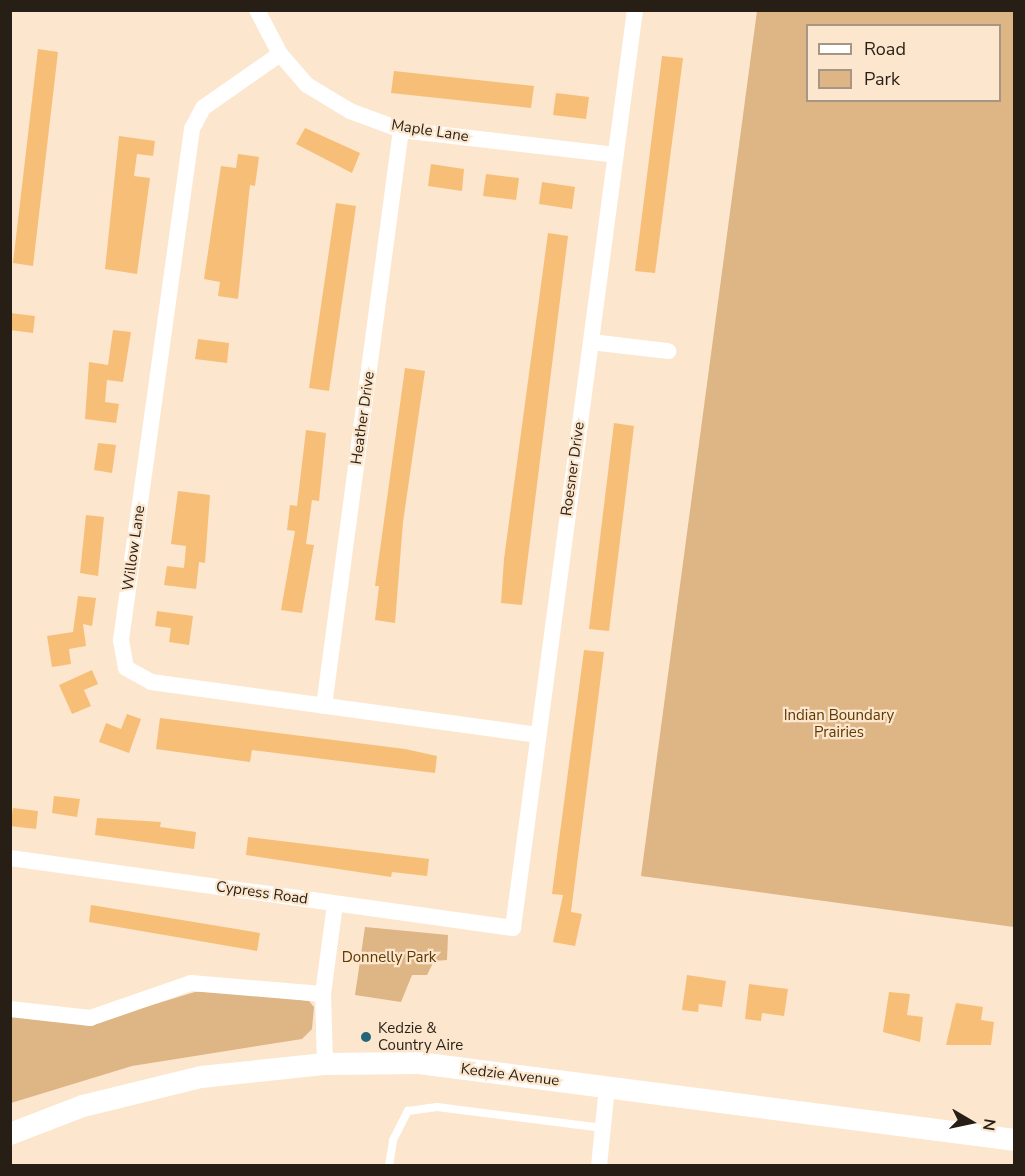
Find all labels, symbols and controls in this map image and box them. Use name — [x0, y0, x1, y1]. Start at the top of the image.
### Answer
legend — [806, 24, 1001, 102]
text: Road — [864, 37, 906, 61]
text: Park — [864, 67, 900, 91]
street label: Maple Lane — [390, 116, 470, 146]
street label: Heather Drive — [348, 370, 378, 466]
street label: Roesner Drive — [557, 421, 589, 517]
street label: Willow Lane — [119, 504, 149, 592]
park label: Indian Boundary Prairies — [784, 706, 894, 741]
street label: Cypress Road — [215, 878, 309, 908]
park label: Donnelly Park — [342, 949, 436, 967]
place label: Kedzie & Country Aire — [378, 1019, 463, 1054]
marker: Kedzie & Country Aire — [359, 1030, 373, 1044]
street label: Kedzie Avenue — [460, 1060, 560, 1090]
north arrow — [941, 1092, 1001, 1152]
text: N — [977, 1117, 1001, 1132]

